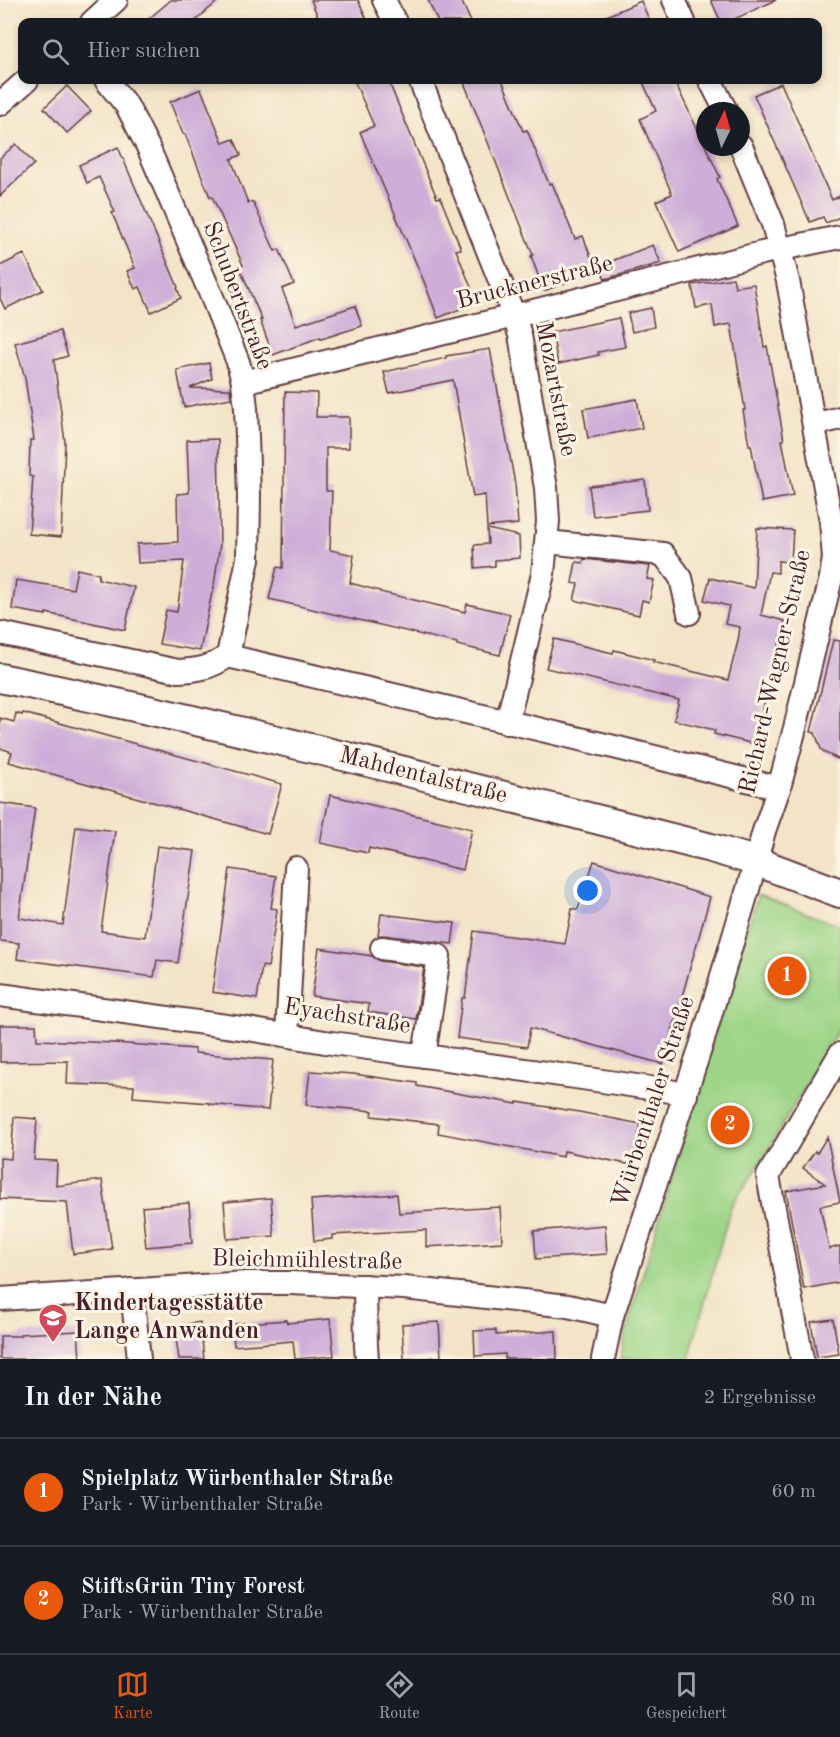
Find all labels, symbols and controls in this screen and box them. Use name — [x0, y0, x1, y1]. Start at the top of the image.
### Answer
search box — [18, 18, 822, 84]
icon: search — [39, 35, 72, 68]
text: Hier suchen — [87, 40, 200, 62]
north arrow — [696, 102, 750, 156]
street label: Schubertstraße — [198, 218, 276, 374]
street label: Brucknerstraße — [454, 252, 616, 314]
street label: Mozartstraße — [530, 320, 580, 458]
street label: Richard-Wagner-Straße — [736, 547, 816, 797]
street label: Mahdentalstraße — [336, 743, 510, 809]
your location — [573, 876, 602, 905]
pin: 1 — [768, 954, 806, 998]
street label: Würbenthaler Straße — [609, 993, 699, 1211]
street label: Eyachstraße — [282, 995, 412, 1039]
pin: 2 — [710, 1102, 750, 1148]
street label: Bleichmühlestraße — [211, 1247, 403, 1275]
place label: Kindertagesstätte Lange Anwanden — [74, 1292, 264, 1344]
school or university icon: Kindertagesstätte Lange Anwanden — [37, 1302, 69, 1344]
text: In der Nähe — [24, 1385, 162, 1411]
text: 2 Ergebnisse — [704, 1388, 816, 1408]
text: Spielplatz Würbenthaler Straße — [81, 1468, 393, 1490]
text: 1 — [38, 1482, 49, 1502]
text: 60 m — [771, 1482, 816, 1502]
text: Park · Würbenthaler Straße — [81, 1495, 323, 1515]
text: StiftsGrün Tiny Forest — [81, 1576, 305, 1598]
text: 2 — [38, 1590, 49, 1610]
text: 80 m — [771, 1590, 816, 1610]
text: Park · Würbenthaler Straße — [81, 1603, 323, 1623]
tab: Karte — [113, 1668, 153, 1724]
tab: Route — [379, 1668, 420, 1724]
tab: Gespeichert — [646, 1668, 727, 1724]

